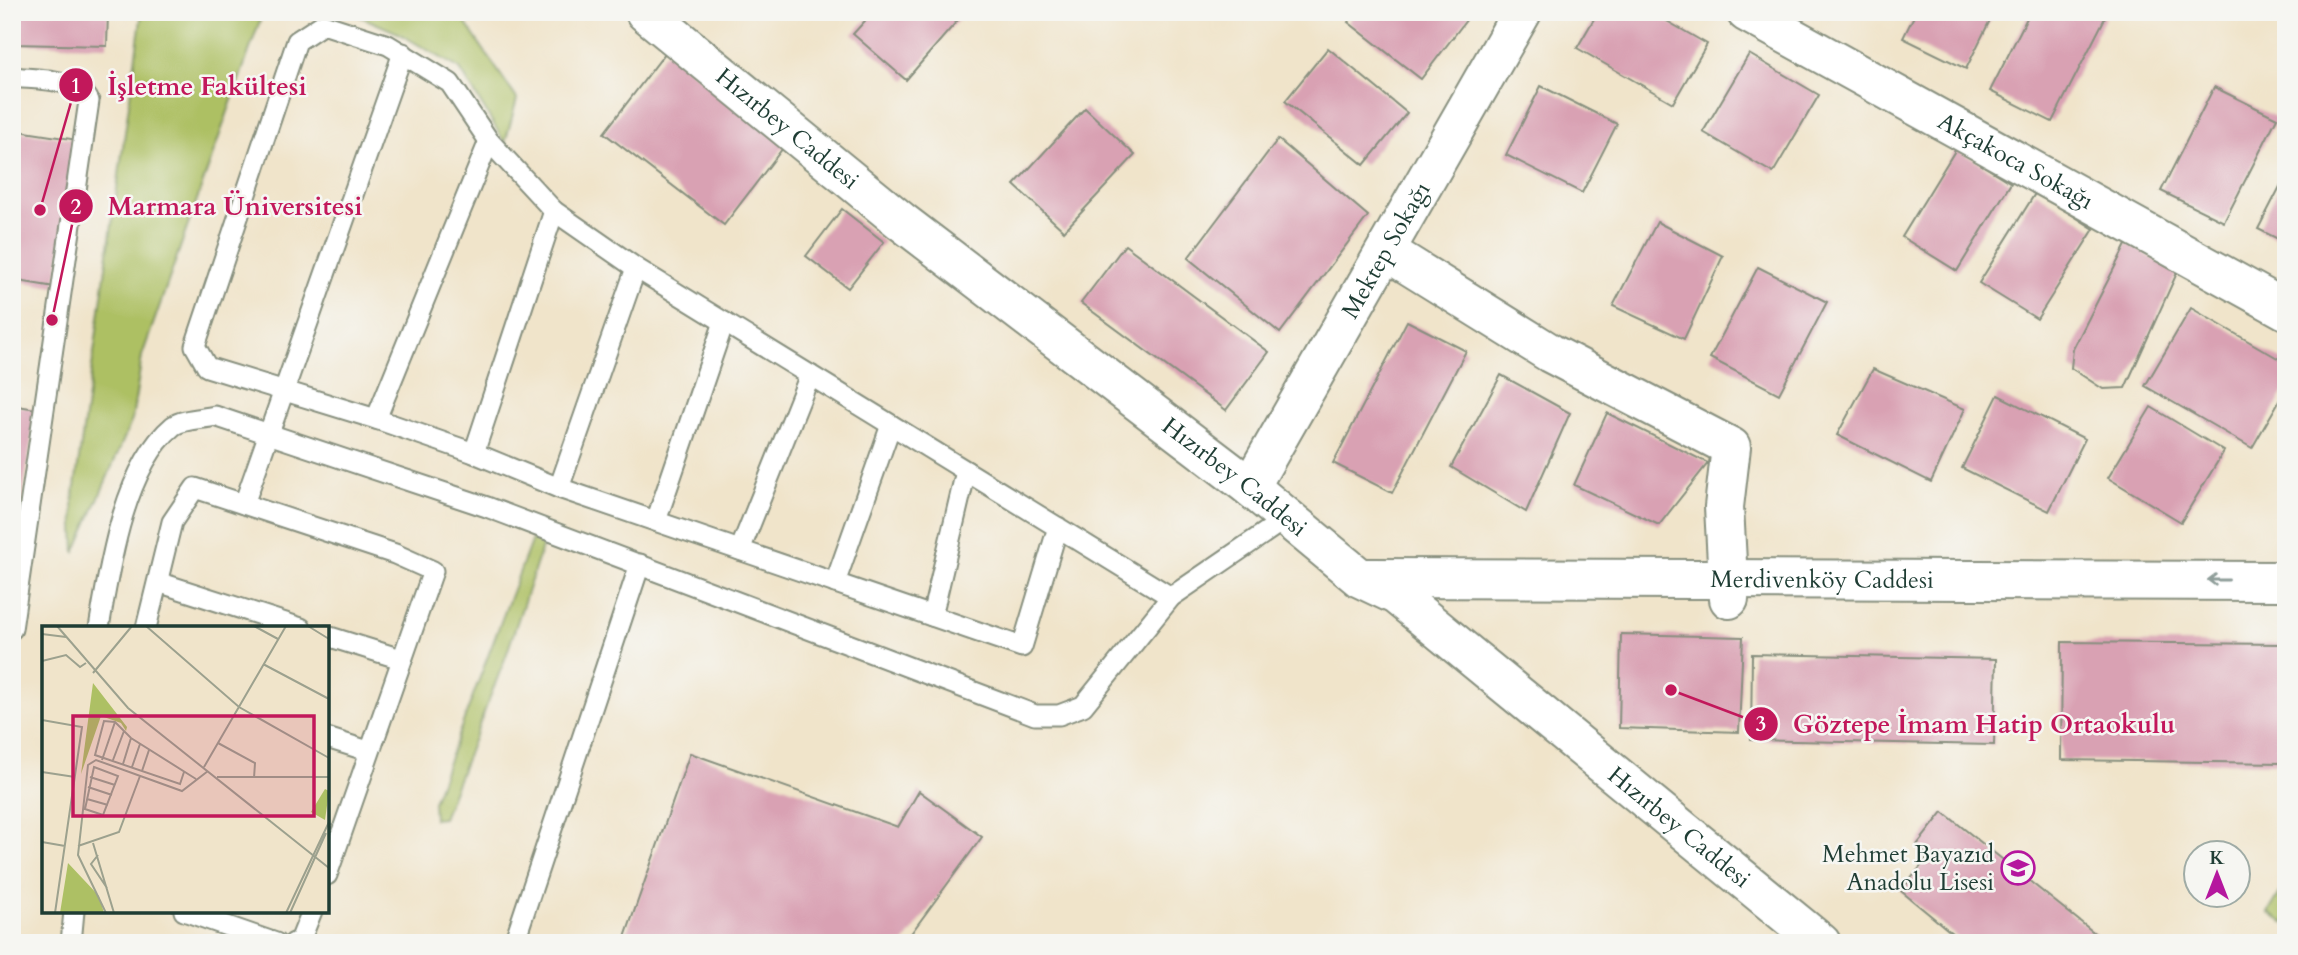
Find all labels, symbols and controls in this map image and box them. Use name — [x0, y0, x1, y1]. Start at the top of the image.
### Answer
street label: Hızırbey Caddesi — [709, 60, 866, 197]
callout: İşletme Fakültesi — [59, 62, 321, 109]
text: İşletme Fakültesi — [107, 69, 307, 104]
text: 1 — [71, 72, 81, 101]
street label: Akçakoca Sokağı — [1932, 105, 2100, 217]
street label: Mektep Sokağı — [1333, 175, 1438, 324]
callout: Marmara Üniversitesi — [58, 183, 376, 230]
text: Marmara Üniversitesi — [108, 189, 362, 224]
text: 2 — [71, 193, 82, 222]
street label: Hızırbey Caddesi — [1155, 409, 1314, 544]
street label: Merdivenköy Caddesi — [1710, 563, 1934, 596]
one-way arrow — [2206, 573, 2229, 587]
inset map — [42, 626, 329, 913]
callout: Göztepe İmam Hatip Ortaokulu — [1744, 700, 2189, 747]
text: Göztepe İmam Hatip Ortaokulu — [1793, 707, 2175, 742]
text: 3 — [1756, 710, 1766, 739]
street label: Hızırbey Caddesi — [1601, 758, 1758, 896]
place label: Mehmet Bayazıd Anadolu Lisesi — [1822, 838, 1994, 899]
north arrow — [2182, 839, 2252, 909]
text: K — [2209, 845, 2225, 871]
school or university icon: Mehmet Bayazıd Anadolu Lisesi — [1999, 849, 2037, 887]

